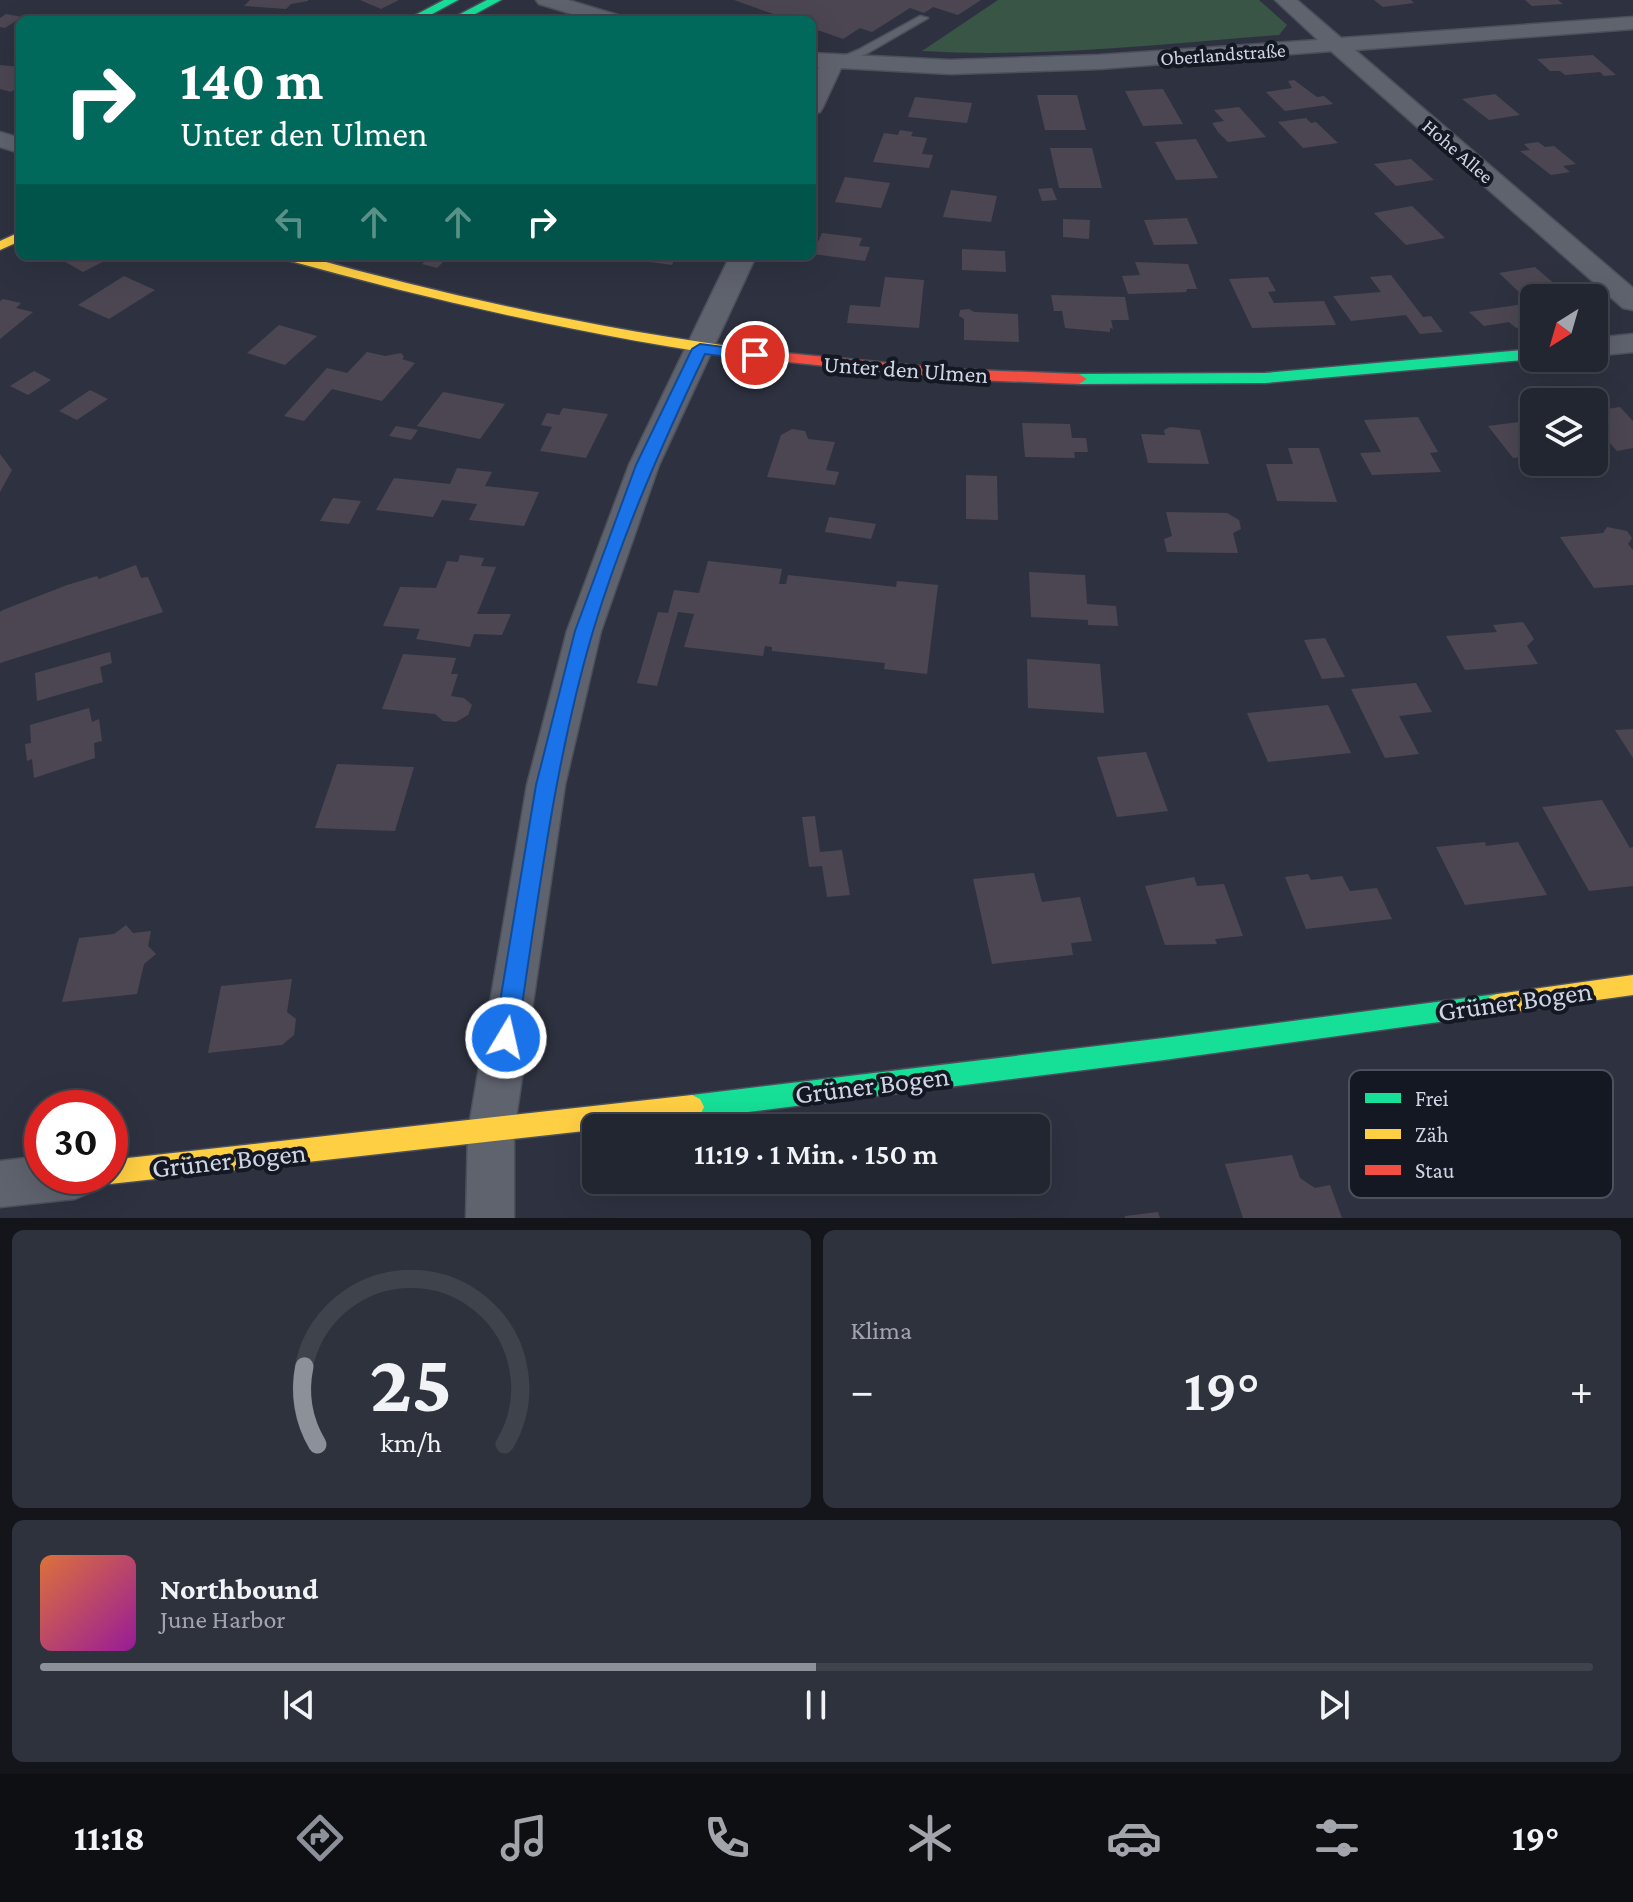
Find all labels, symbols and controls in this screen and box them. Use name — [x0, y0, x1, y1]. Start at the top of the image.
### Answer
street label: Oberlandstraße — [1160, 39, 1287, 69]
icon: right — [48, 48, 152, 152]
text: 140 m — [180, 49, 323, 111]
text: Unter den Ulmen — [180, 114, 427, 154]
street label: Hohe Allee — [1418, 115, 1498, 188]
icon: left — [268, 200, 312, 244]
icon: ahead — [352, 200, 396, 244]
icon: ahead — [436, 200, 480, 244]
icon: right — [520, 200, 564, 244]
north arrow — [1520, 284, 1608, 372]
map controls — [1520, 284, 1608, 476]
pin — [721, 321, 789, 389]
icon: arrive — [733, 333, 777, 377]
street label: Unter den Ulmen — [823, 350, 989, 388]
button: layers — [1520, 388, 1608, 476]
street label: Grüner Bogen — [1436, 975, 1594, 1027]
position arrow — [464, 996, 548, 1080]
street label: Grüner Bogen — [793, 1060, 951, 1110]
legend — [1349, 1070, 1613, 1198]
text: Frei — [1415, 1086, 1449, 1111]
speed limit sign: 30 — [24, 1090, 128, 1194]
text: Zäh — [1415, 1122, 1449, 1147]
street label: Grüner Bogen — [150, 1136, 308, 1184]
text: 11:19 · 1 Min. · 150 m — [694, 1137, 938, 1170]
text: Stau — [1415, 1158, 1455, 1183]
text: Klima — [851, 1316, 912, 1345]
text: 25 — [370, 1336, 453, 1429]
text: 19° — [1184, 1356, 1260, 1423]
text: − — [851, 1366, 874, 1414]
text: + — [1570, 1366, 1593, 1414]
text: km/h — [380, 1426, 442, 1458]
text: Northbound — [160, 1572, 318, 1605]
text: June Harbor — [160, 1605, 286, 1634]
icon: previous — [277, 1683, 321, 1727]
icon: pause — [794, 1683, 838, 1727]
icon: next — [1312, 1683, 1356, 1727]
icon: directions — [292, 1810, 348, 1866]
icon: music — [496, 1810, 552, 1866]
icon: phone — [699, 1810, 755, 1866]
icon: climate — [902, 1810, 958, 1866]
icon: car — [1106, 1810, 1162, 1866]
icon: filters — [1309, 1810, 1365, 1866]
text: 11:18 — [74, 1818, 145, 1858]
text: 19° — [1512, 1818, 1559, 1858]

